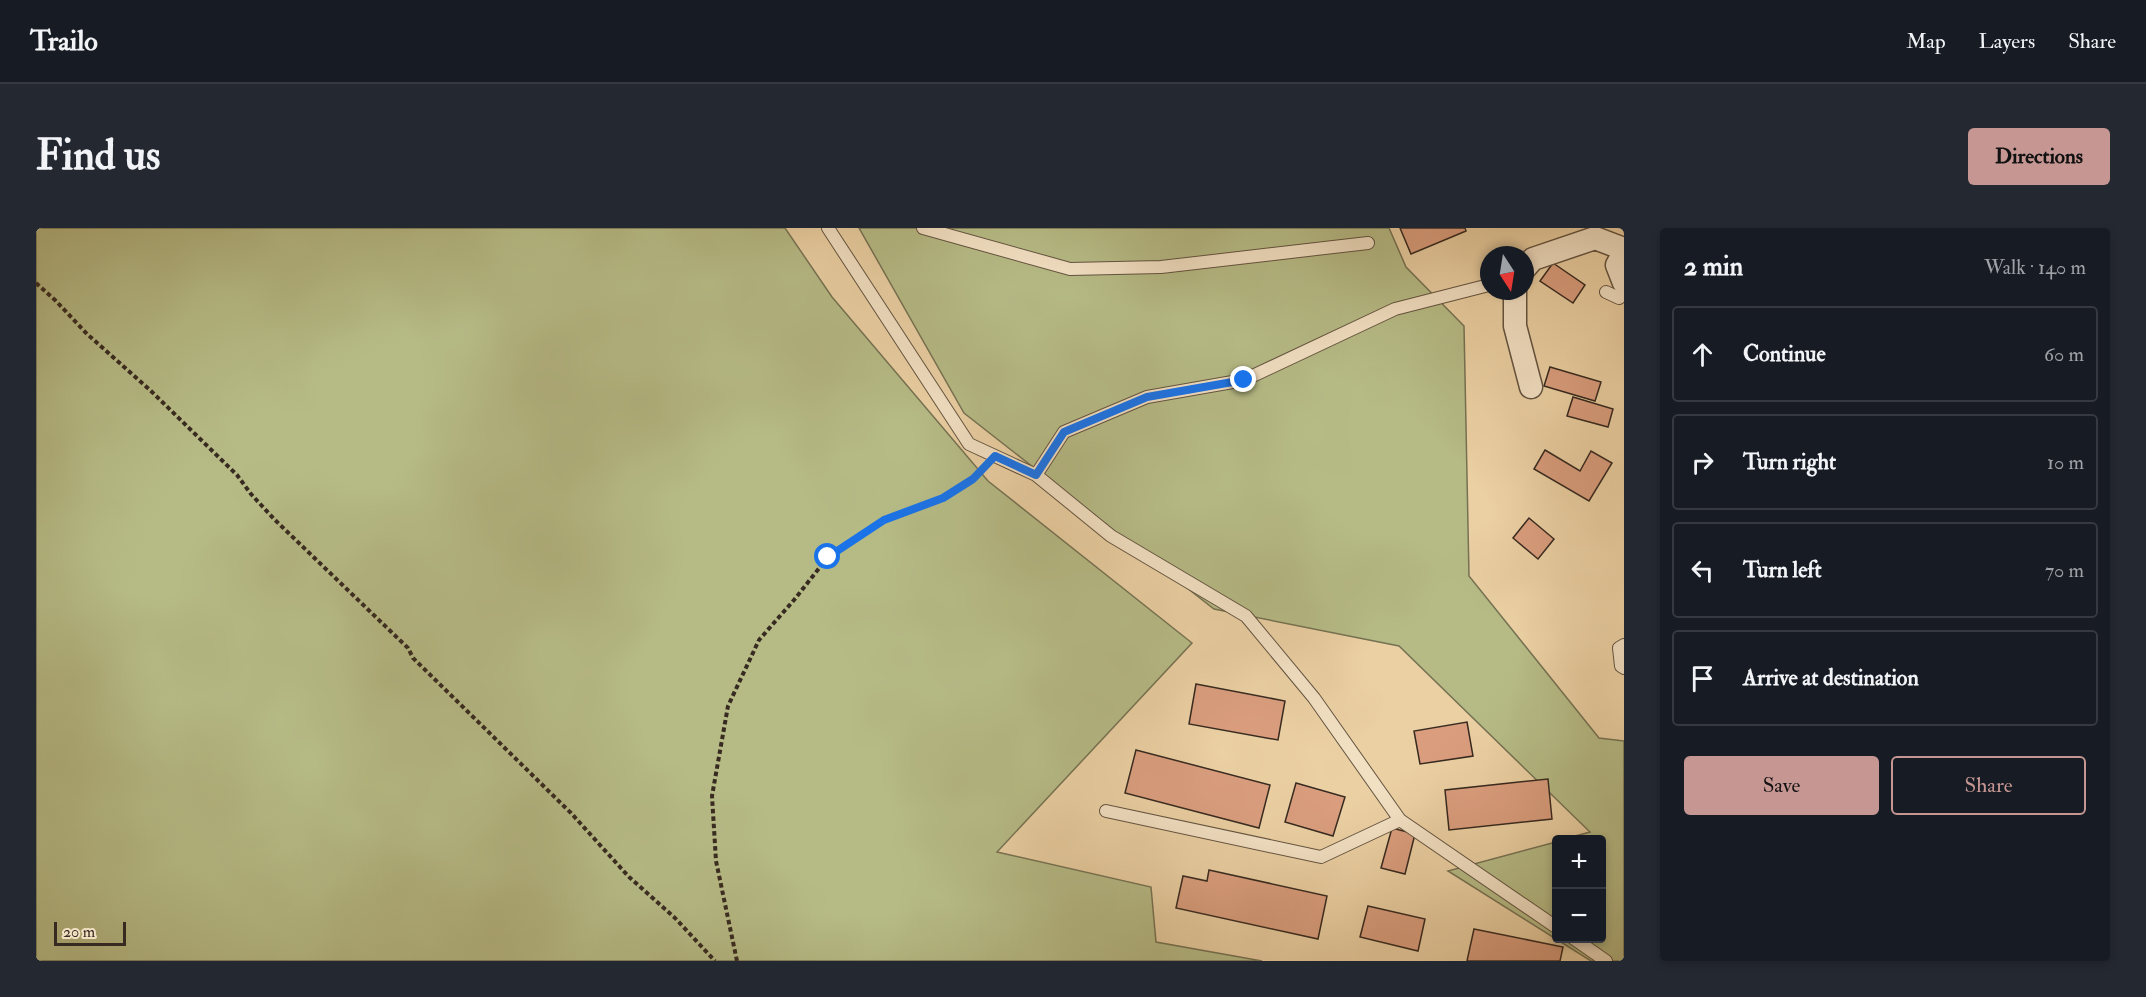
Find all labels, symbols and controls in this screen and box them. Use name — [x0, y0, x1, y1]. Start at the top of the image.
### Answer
text: Trailo — [30, 24, 98, 59]
text: Map — [1906, 28, 1946, 55]
text: Layers — [1979, 28, 2035, 55]
text: Share — [2068, 28, 2116, 55]
button: Directions — [1968, 128, 2110, 185]
text: Find us — [36, 130, 160, 182]
north arrow — [1480, 246, 1534, 300]
text: 2 min — [1684, 251, 1743, 283]
text: Walk · 140 m — [1984, 255, 2086, 280]
icon: ahead — [1686, 338, 1719, 371]
text: Continue — [1743, 340, 1826, 368]
text: 60 m — [2044, 342, 2084, 367]
route end — [1230, 366, 1256, 392]
icon: right — [1686, 446, 1719, 479]
text: Turn right — [1743, 448, 1836, 476]
text: 10 m — [2047, 450, 2084, 475]
route start — [814, 543, 840, 569]
icon: left — [1686, 554, 1719, 587]
text: Turn left — [1743, 556, 1822, 584]
text: 70 m — [2045, 558, 2084, 583]
icon: arrive — [1686, 662, 1719, 695]
text: Arrive at destination — [1743, 664, 1919, 692]
button: Save — [1684, 756, 1879, 815]
button: Share — [1891, 756, 2086, 815]
map controls — [1552, 835, 1606, 943]
button: + — [1552, 835, 1606, 889]
button: − — [1552, 889, 1606, 943]
scale bar — [54, 919, 126, 946]
text: 20 m — [63, 922, 95, 942]

